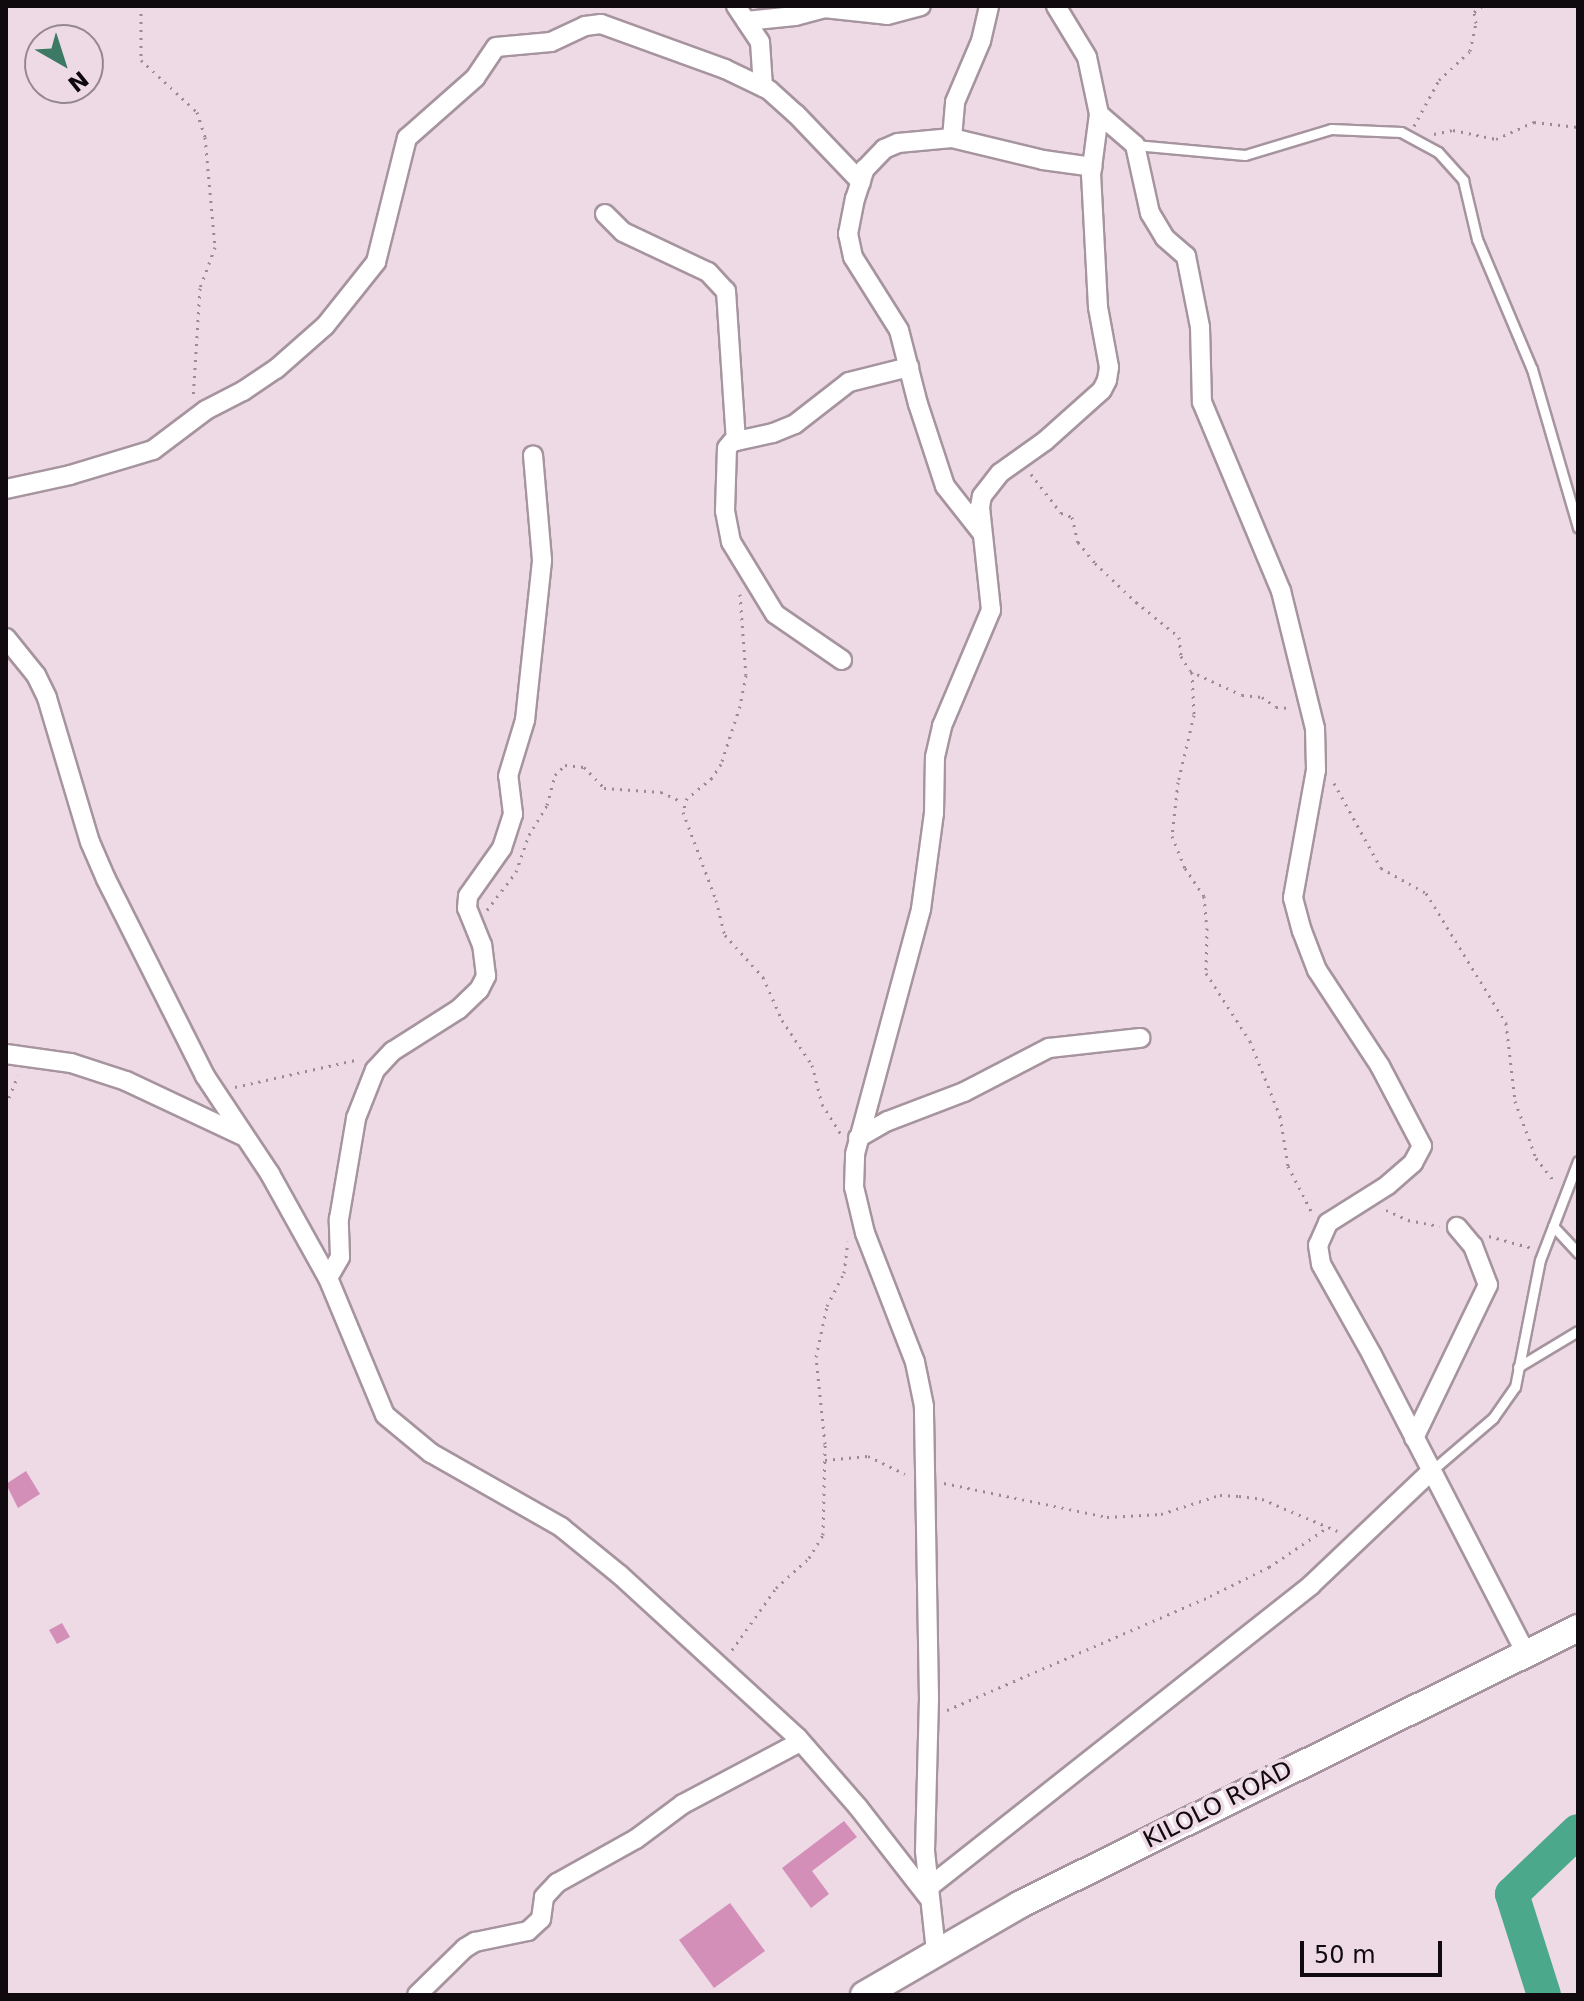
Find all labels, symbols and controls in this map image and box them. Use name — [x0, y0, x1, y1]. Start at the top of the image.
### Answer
north arrow — [24, 24, 104, 104]
text: N — [63, 66, 93, 97]
street label: KILOLO ROAD — [1139, 1755, 1297, 1855]
scale bar — [1304, 1925, 1446, 1975]
text: 50 m — [1314, 1941, 1376, 1969]

